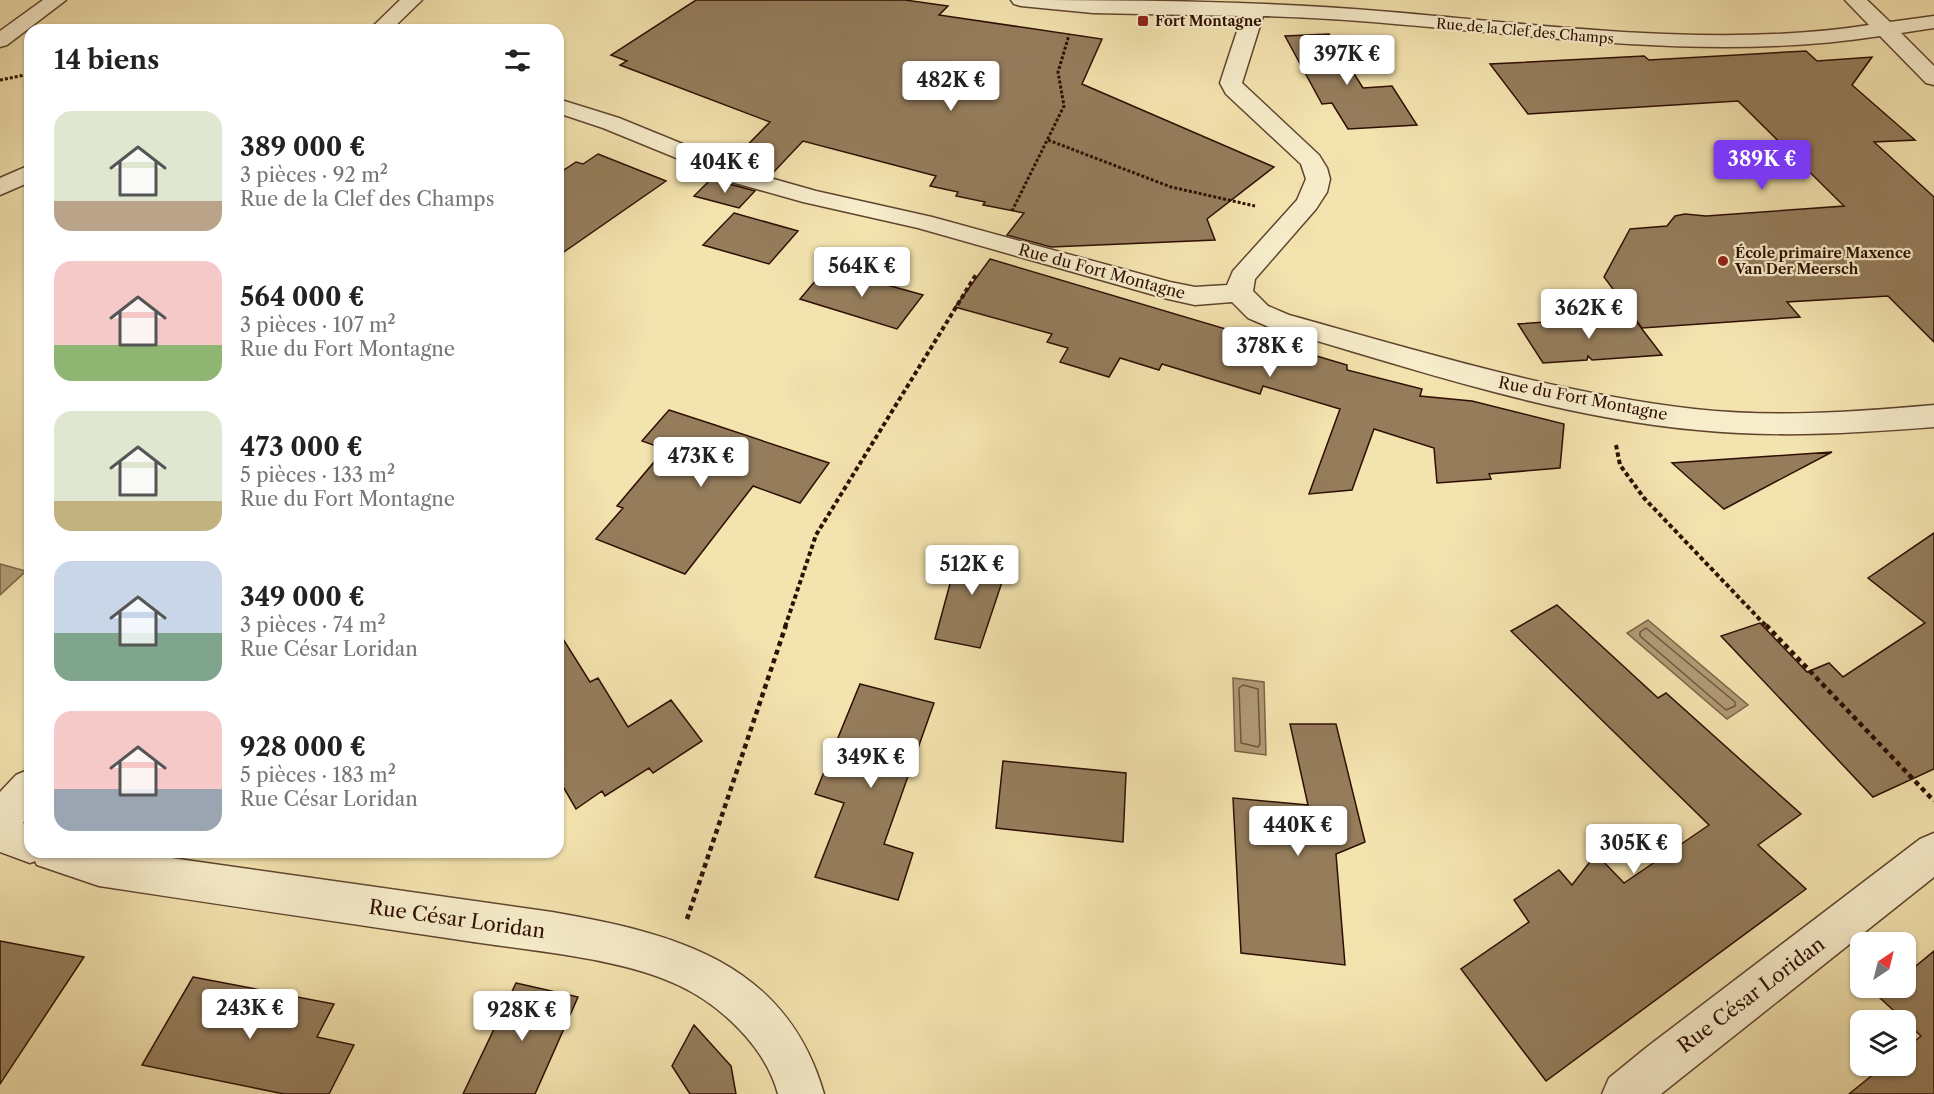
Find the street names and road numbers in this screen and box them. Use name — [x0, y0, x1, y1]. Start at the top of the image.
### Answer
street label: Rue de la Clef des Champs — [1436, 14, 1614, 48]
street label: Rue du Fort Montagne — [1016, 239, 1188, 303]
street label: Rue du Fort Montagne — [1497, 372, 1669, 424]
street label: Rue César Loridan — [367, 895, 547, 943]
street label: Rue César Loridan — [1673, 932, 1830, 1058]

